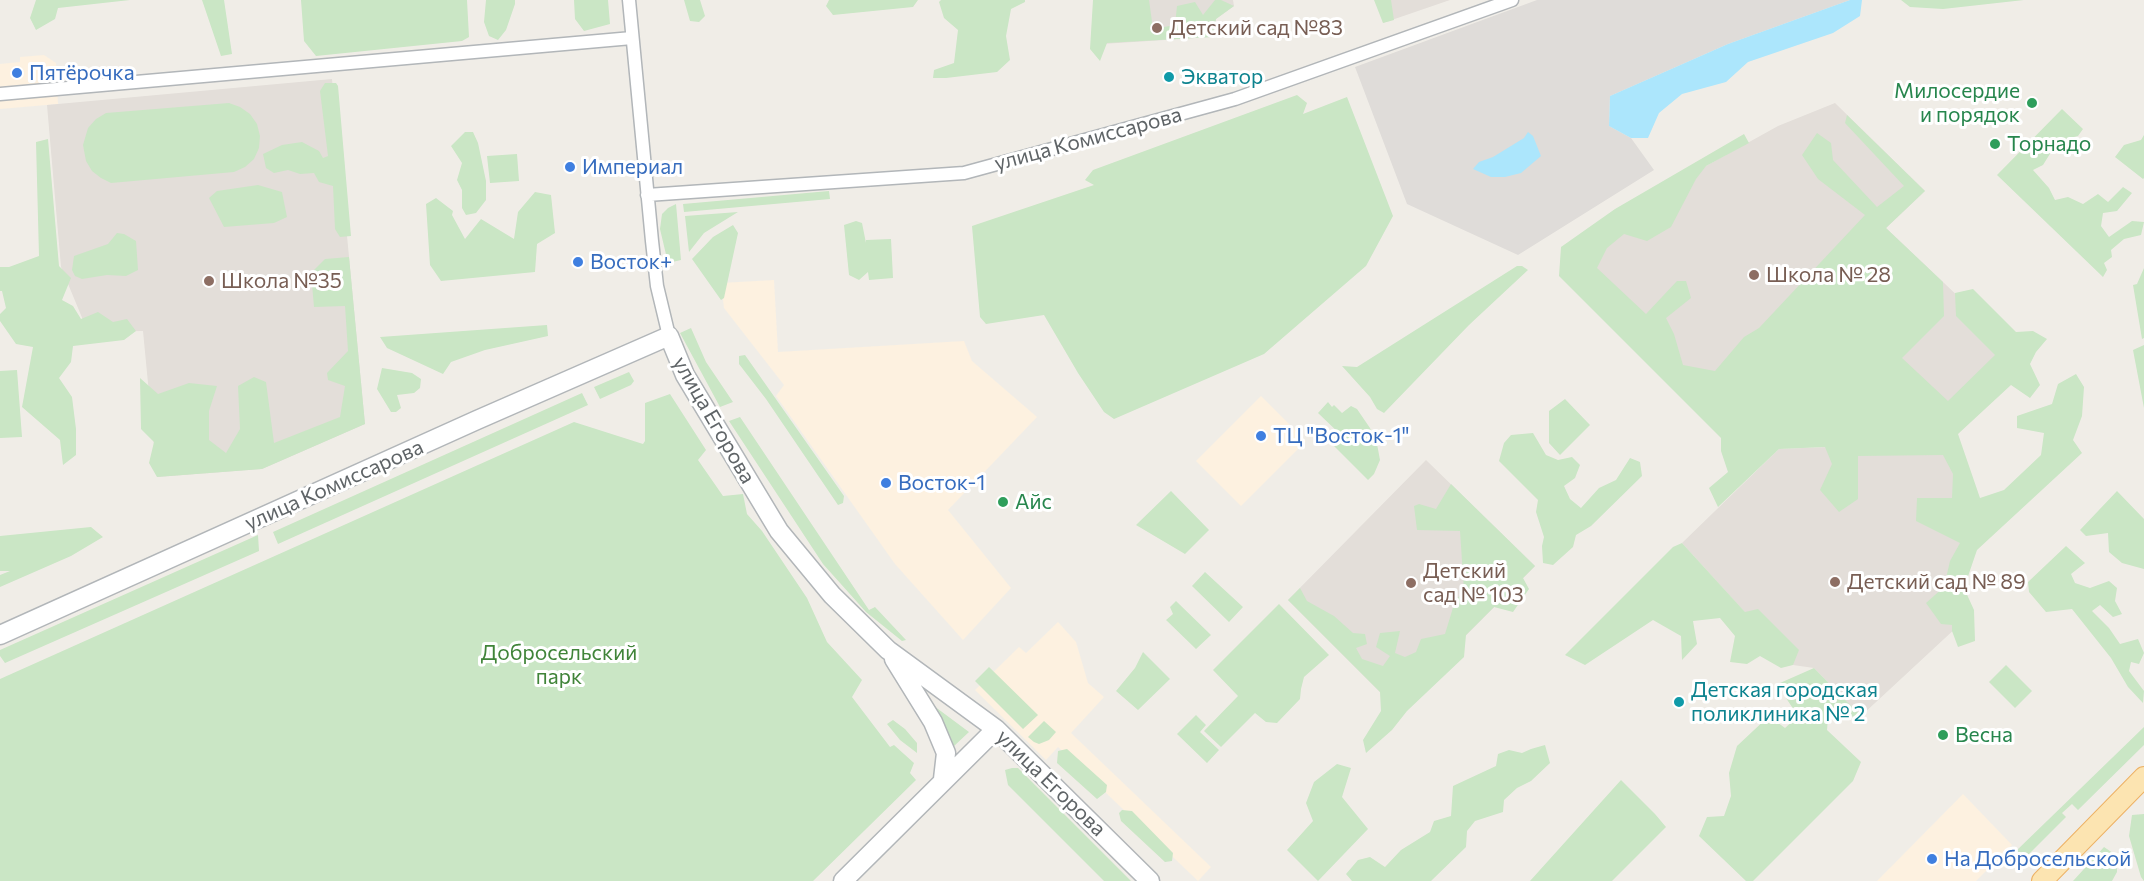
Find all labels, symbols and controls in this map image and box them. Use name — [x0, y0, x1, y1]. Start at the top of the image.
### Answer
place label: Детский сад №83 — [1169, 15, 1343, 41]
marker: Детский сад №83 — [1150, 21, 1164, 35]
place label: Пятёрочка — [29, 60, 135, 86]
place label: Экватор — [1181, 64, 1263, 90]
marker: Пятёрочка — [10, 66, 24, 80]
marker: Экватор — [1162, 70, 1176, 84]
place label: Милосердие и порядок — [1894, 78, 2020, 128]
marker: Милосердие и порядок — [2025, 96, 2039, 110]
street label: улица Комиссарова — [992, 102, 1184, 176]
place label: Торнадо — [2007, 131, 2091, 157]
marker: Торнадо — [1988, 137, 2002, 151]
place label: Империал — [582, 154, 683, 180]
marker: Империал — [563, 160, 577, 174]
place label: Восток+ — [590, 249, 672, 275]
marker: Восток+ — [571, 255, 585, 269]
place label: Школа № 28 — [1766, 262, 1891, 288]
place label: Школа №35 — [221, 268, 342, 294]
marker: Школа № 28 — [1747, 268, 1761, 282]
marker: Школа №35 — [202, 274, 216, 288]
street label: улица Егорова — [667, 352, 761, 488]
place label: ТЦ "Восток-1" — [1273, 423, 1410, 449]
marker: ТЦ "Восток-1" — [1254, 429, 1268, 443]
street label: улица Комиссарова — [241, 434, 427, 536]
place label: Восток-1 — [898, 470, 985, 496]
marker: Восток-1 — [879, 476, 893, 490]
place label: Айс — [1015, 489, 1052, 515]
marker: Айс — [996, 495, 1010, 509]
place label: Детский сад № 103 — [1423, 558, 1524, 608]
place label: Детский сад № 89 — [1847, 569, 2026, 595]
marker: Детский сад № 89 — [1828, 575, 1842, 589]
marker: Детский сад № 103 — [1404, 576, 1418, 590]
park label: Добросельский парк — [481, 640, 637, 690]
place label: Детская городская поликлиника № 2 — [1691, 677, 1878, 727]
marker: Детская городская поликлиника № 2 — [1672, 695, 1686, 709]
place label: Весна — [1955, 722, 2013, 748]
street label: улица Егорова — [991, 724, 1111, 842]
marker: Весна — [1936, 728, 1950, 742]
place label: На Добросельской — [1944, 846, 2131, 872]
marker: На Добросельской — [1925, 852, 1939, 866]

